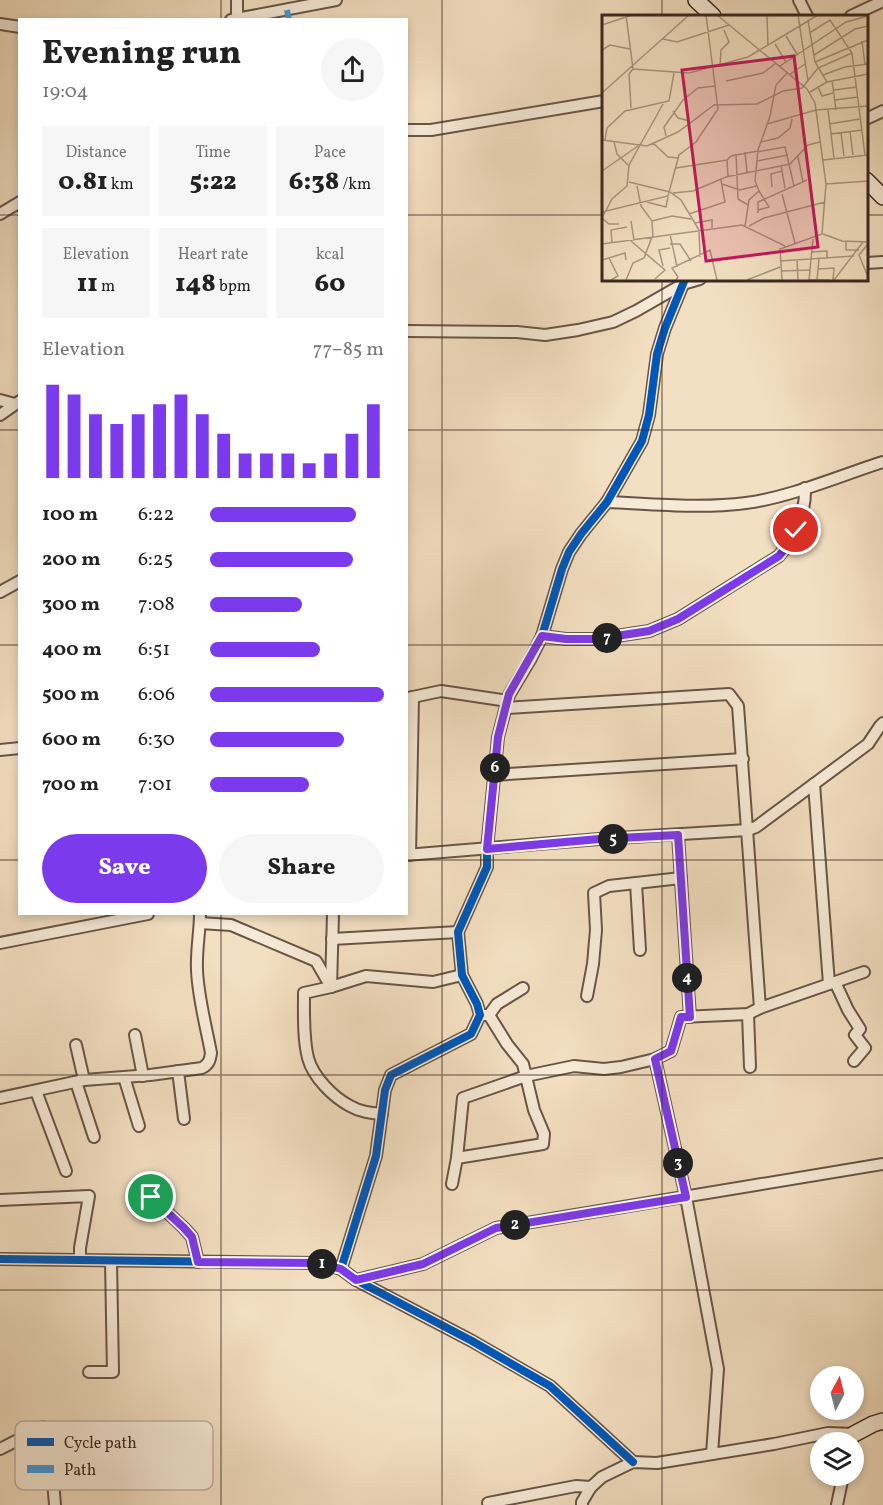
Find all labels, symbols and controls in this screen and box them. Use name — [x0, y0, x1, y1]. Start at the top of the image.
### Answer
inset map — [602, 15, 868, 280]
text: Evening run — [42, 32, 241, 78]
button: share — [321, 38, 384, 101]
text: 19:04 — [42, 78, 88, 106]
text: Distance — [65, 142, 127, 164]
text: Time — [195, 142, 231, 164]
text: Pace — [314, 142, 346, 164]
text: 0.81 — [58, 164, 108, 200]
text: 5:22 — [189, 164, 237, 200]
text: 6:38 — [289, 164, 339, 200]
text: km — [108, 174, 134, 196]
text: /km — [339, 174, 371, 196]
text: Elevation — [63, 244, 129, 266]
text: Heart rate — [178, 244, 248, 266]
text: kcal — [316, 244, 344, 266]
text: 11 — [77, 266, 98, 302]
text: 148 — [175, 266, 216, 302]
text: 60 — [315, 266, 345, 302]
text: m — [98, 276, 115, 298]
text: bpm — [216, 276, 251, 298]
text: Elevation — [42, 336, 125, 364]
text: 77–85 m — [313, 336, 384, 364]
text: 100 m — [42, 501, 98, 529]
text: 6:22 — [138, 501, 174, 529]
pin — [770, 504, 821, 555]
icon: check — [779, 513, 812, 546]
text: 200 m — [42, 546, 100, 574]
text: 6:25 — [138, 546, 173, 574]
text: 300 m — [42, 591, 100, 619]
text: 7:08 — [138, 591, 175, 619]
pin: 7 — [592, 623, 622, 653]
text: 7 — [603, 627, 611, 649]
text: 400 m — [42, 636, 102, 664]
text: 6:51 — [138, 636, 170, 664]
text: 500 m — [42, 681, 100, 709]
text: 6:06 — [138, 681, 175, 709]
text: 600 m — [42, 726, 101, 754]
text: 6:30 — [138, 726, 175, 754]
pin: 6 — [480, 753, 510, 783]
text: 6 — [491, 757, 499, 779]
text: 700 m — [42, 771, 99, 799]
text: 7:01 — [138, 771, 172, 799]
pin: 5 — [598, 824, 628, 854]
text: 5 — [609, 828, 617, 850]
button: Save — [42, 834, 207, 903]
button: Share — [219, 834, 384, 903]
pin: 4 — [672, 963, 702, 993]
text: 4 — [682, 967, 692, 989]
pin: 3 — [663, 1148, 693, 1178]
text: 3 — [674, 1152, 682, 1174]
pin — [125, 1171, 176, 1222]
icon: arrive — [134, 1180, 167, 1213]
pin: 2 — [500, 1210, 530, 1240]
text: 2 — [511, 1214, 519, 1236]
pin: 1 — [307, 1249, 337, 1279]
text: 1 — [319, 1253, 325, 1275]
north arrow — [810, 1366, 864, 1420]
map controls — [810, 1366, 864, 1486]
legend — [15, 1421, 213, 1490]
button: layers — [810, 1432, 864, 1486]
text: Cycle path — [64, 1433, 137, 1455]
text: Path — [64, 1460, 96, 1482]

